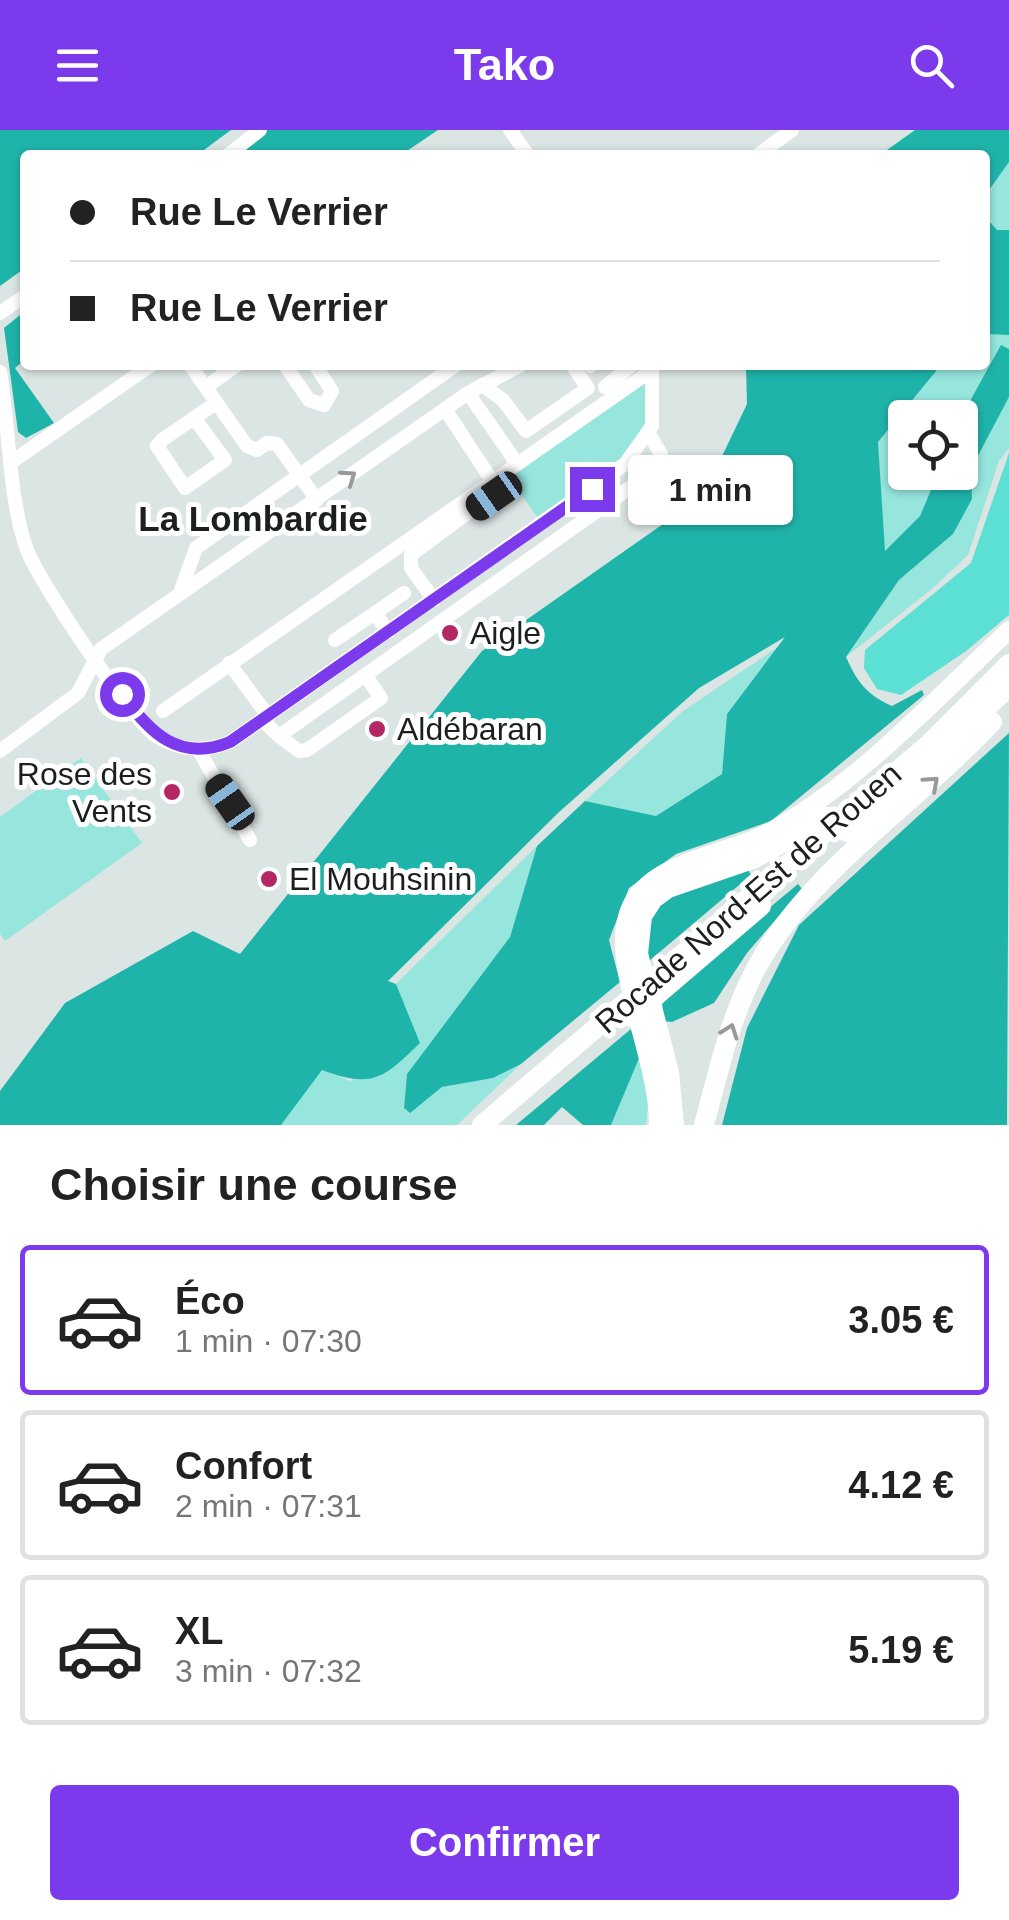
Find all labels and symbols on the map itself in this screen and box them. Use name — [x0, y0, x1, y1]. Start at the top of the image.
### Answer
callout: 1 min — [627, 454, 792, 524]
car — [461, 467, 527, 525]
route end — [570, 467, 615, 512]
one-way arrow — [338, 472, 356, 489]
district label: La Lombardie — [138, 499, 368, 538]
place label: Aigle — [470, 615, 541, 651]
marker: Aigle — [439, 622, 461, 644]
route start — [100, 672, 145, 717]
place label: Aldébaran — [397, 711, 543, 747]
marker: Aldébaran — [366, 718, 388, 740]
street label: Rocade Nord-Est de Rouen — [588, 755, 908, 1041]
place label: Rose des Vents — [17, 756, 152, 829]
car — [201, 769, 259, 835]
one-way arrow — [920, 776, 939, 794]
marker: Rose des Vents — [161, 781, 183, 803]
place label: El Mouhsinin — [289, 861, 472, 897]
marker: El Mouhsinin — [258, 868, 280, 890]
one-way arrow — [718, 1023, 738, 1041]

